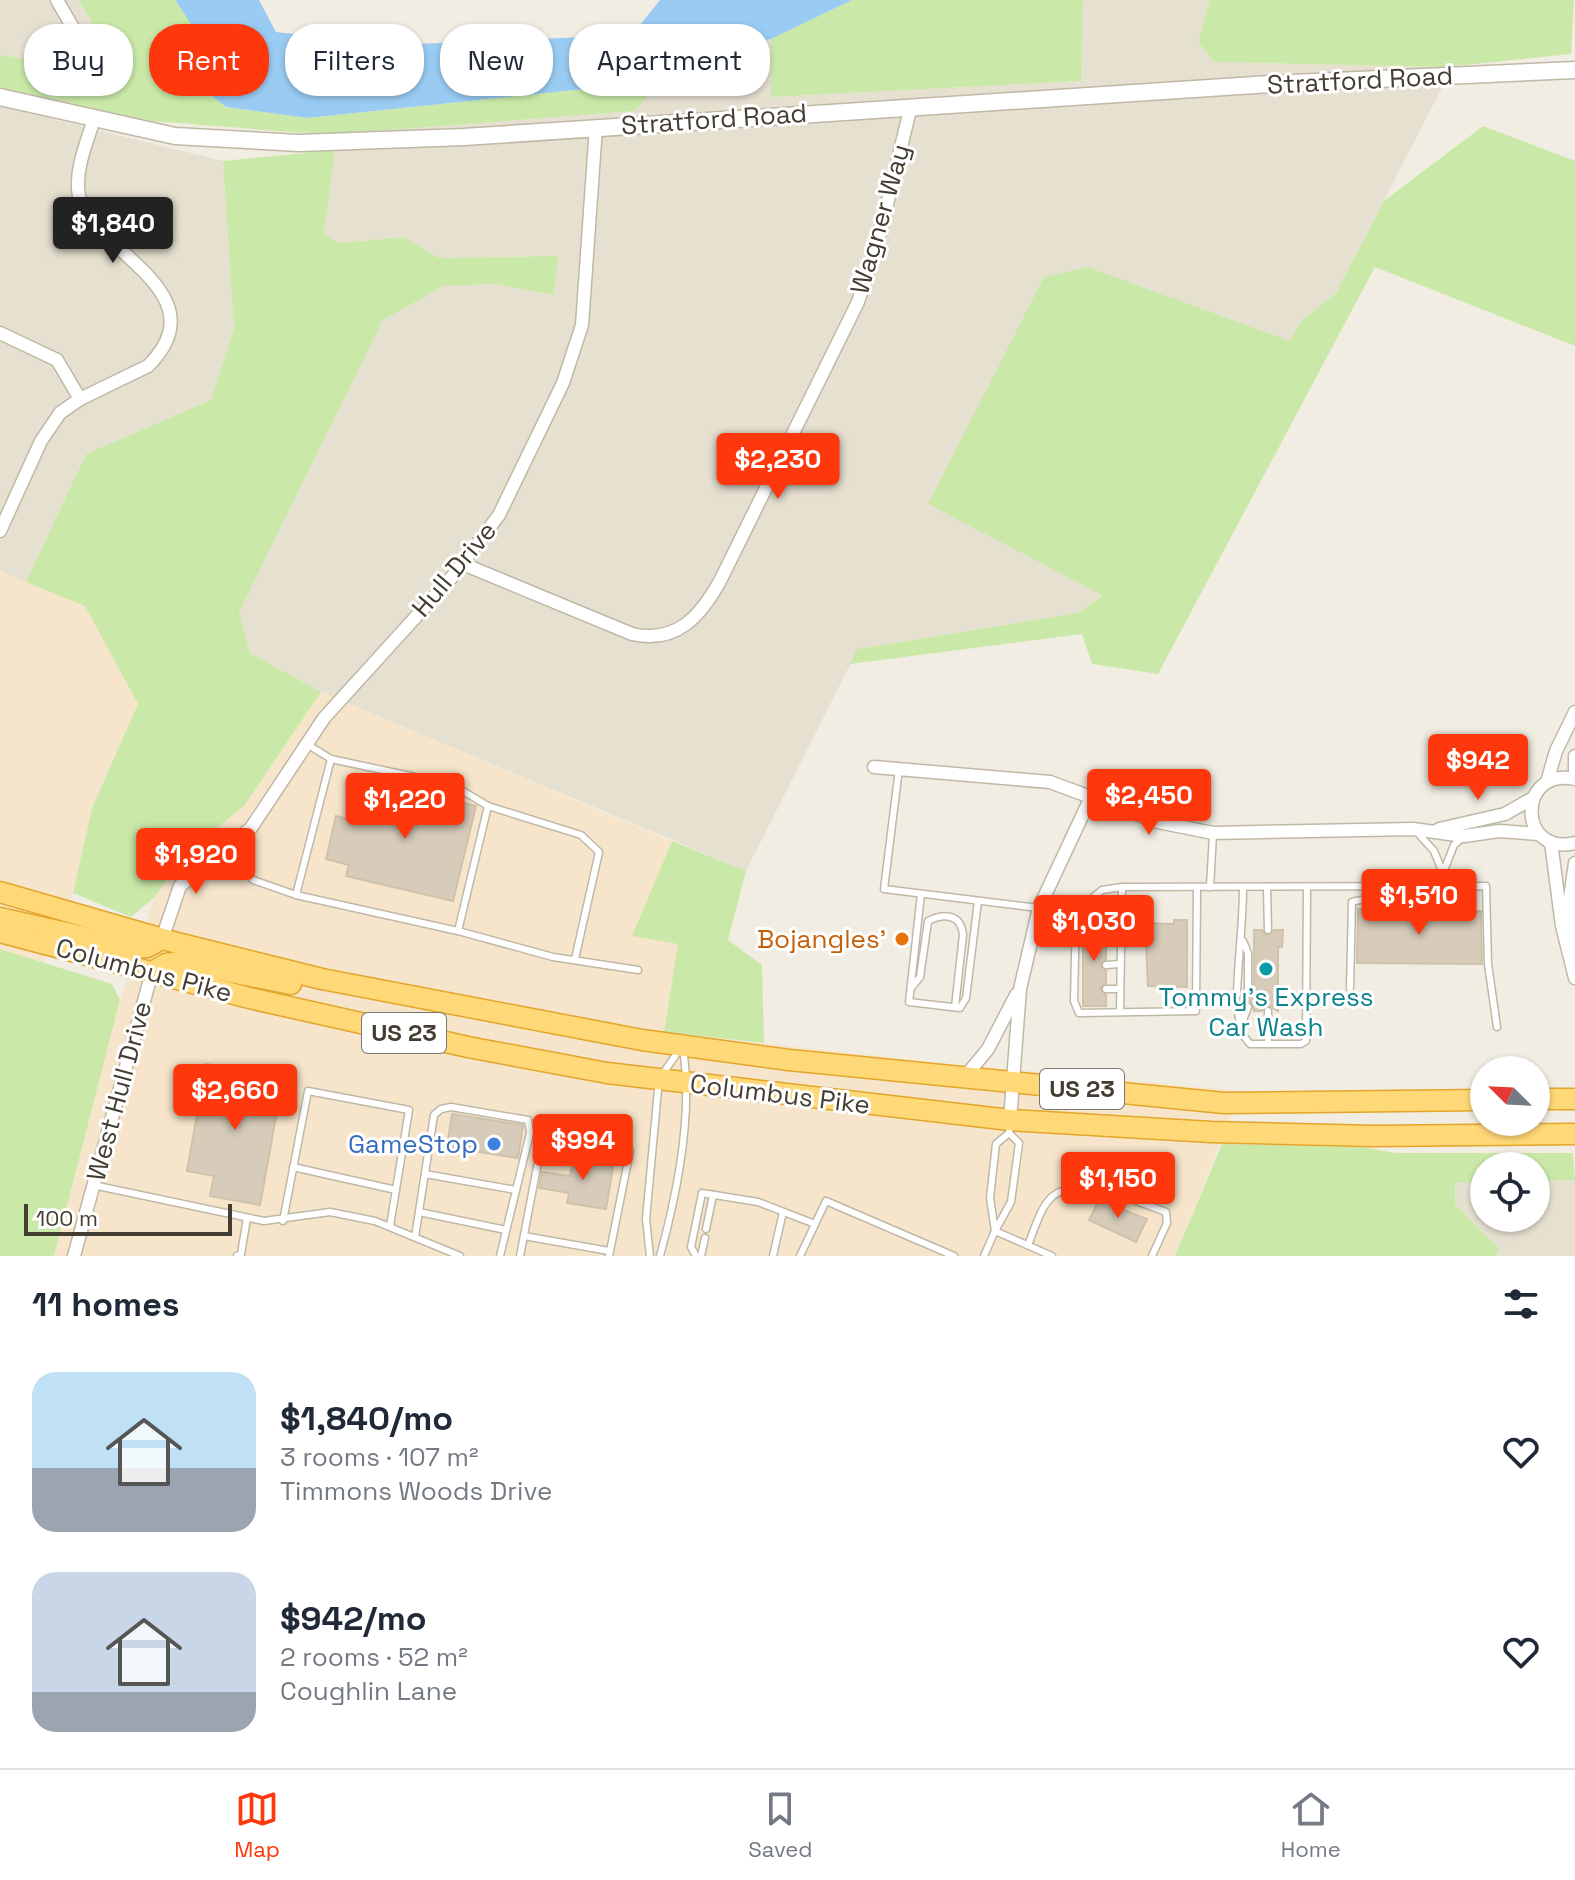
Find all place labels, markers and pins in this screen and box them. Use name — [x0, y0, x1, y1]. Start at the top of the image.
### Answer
pin: $1,840 — [48, 197, 178, 265]
pin: $2,230 — [713, 433, 843, 501]
pin: $942 — [1431, 734, 1525, 802]
pin: $2,450 — [1084, 769, 1214, 837]
pin: $1,220 — [340, 773, 470, 841]
pin: $1,920 — [131, 828, 261, 896]
pin: $1,510 — [1354, 869, 1484, 937]
pin: $1,030 — [1029, 895, 1159, 963]
place label: Bojangles' — [757, 922, 886, 956]
marker: Bojangles' — [893, 930, 911, 948]
marker: Tommy's Express Car Wash — [1257, 960, 1275, 978]
place label: Tommy's Express Car Wash — [1159, 980, 1373, 1044]
pin: $2,660 — [170, 1064, 300, 1132]
pin: $994 — [536, 1114, 630, 1182]
place label: GameStop — [348, 1127, 478, 1161]
marker: GameStop — [485, 1135, 503, 1153]
pin: $1,150 — [1053, 1152, 1183, 1220]

